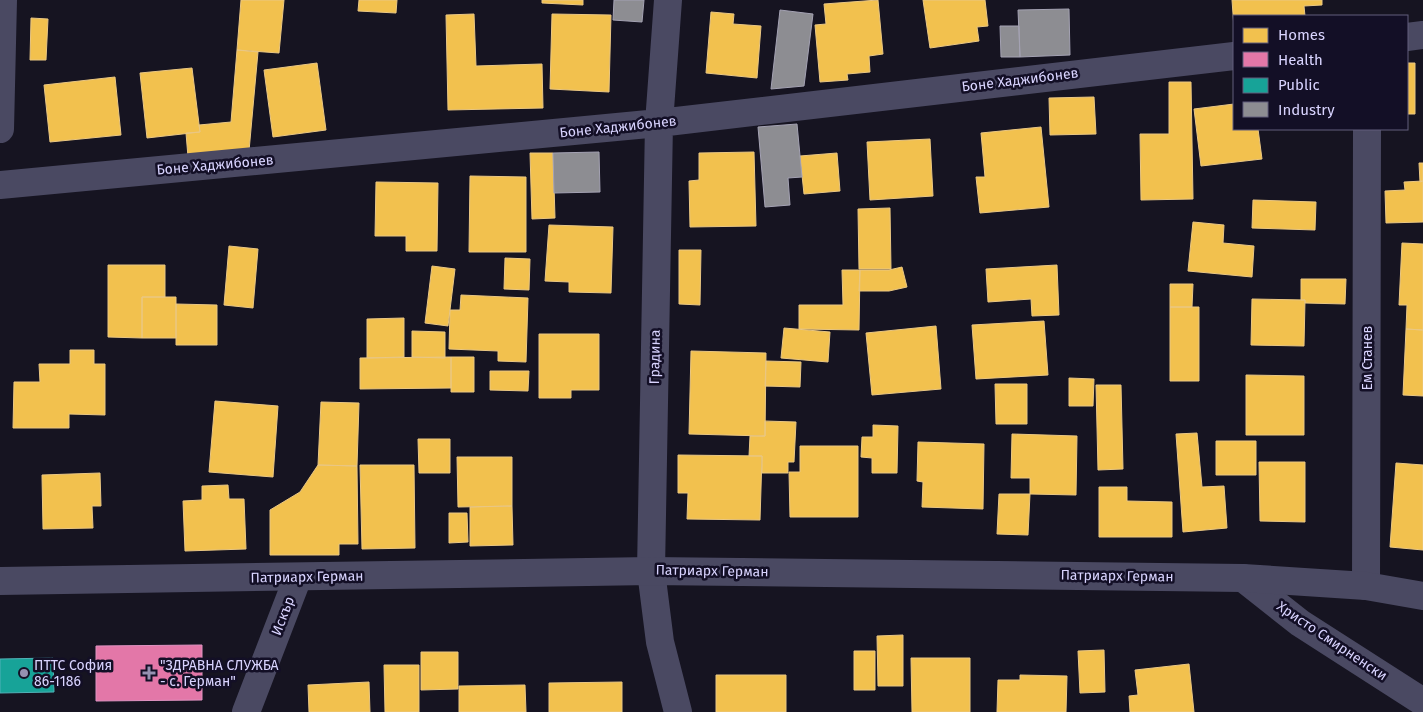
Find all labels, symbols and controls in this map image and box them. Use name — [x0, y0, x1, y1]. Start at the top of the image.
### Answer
legend — [1233, 15, 1408, 130]
text: Homes — [1278, 26, 1325, 44]
text: Health — [1278, 51, 1323, 69]
street label: Боне Хаджибонев — [961, 64, 1079, 96]
text: Public — [1278, 76, 1320, 94]
text: Industry — [1278, 101, 1335, 119]
street label: Боне Хаджибонев — [559, 112, 677, 142]
street label: Боне Хаджибонев — [156, 151, 274, 179]
street label: Ем Станев — [1359, 325, 1376, 390]
street label: Градина — [646, 329, 664, 385]
street label: Патриарх Герман — [655, 562, 769, 580]
street label: Патриарх Герман — [1060, 567, 1174, 585]
street label: Патриарх Герман — [250, 568, 364, 586]
street label: Искър — [268, 594, 298, 638]
street label: Христо Смирненски — [1274, 598, 1390, 684]
place label: ПТТС София 86-1186 — [34, 657, 112, 690]
place label: "ЗДРАВНА СЛУЖБА - с. Герман" — [160, 657, 279, 690]
marker: "ЗДРАВНА СЛУЖБА - с. Герман" — [142, 666, 156, 680]
marker: ПТТС София 86-1186 — [18, 667, 30, 679]

